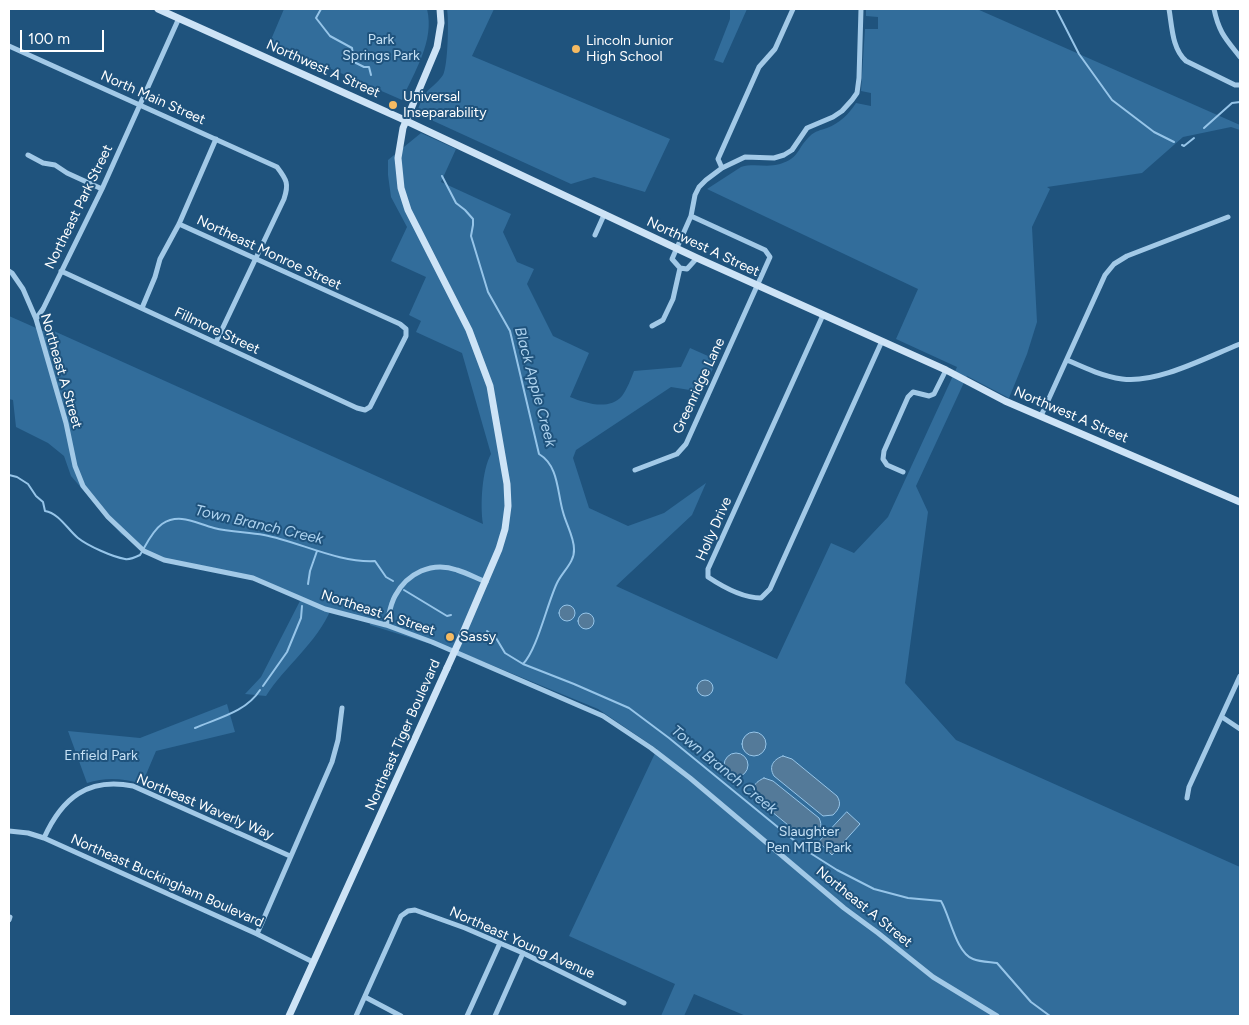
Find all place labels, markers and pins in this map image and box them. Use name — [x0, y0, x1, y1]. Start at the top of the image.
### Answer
place label: Lincoln Junior High School — [586, 33, 673, 65]
marker: Lincoln Junior High School — [570, 43, 582, 55]
place label: Universal Inseparability — [403, 89, 486, 121]
marker: Universal Inseparability — [387, 99, 399, 111]
place label: Sassy — [460, 629, 496, 645]
marker: Sassy — [444, 631, 456, 643]

